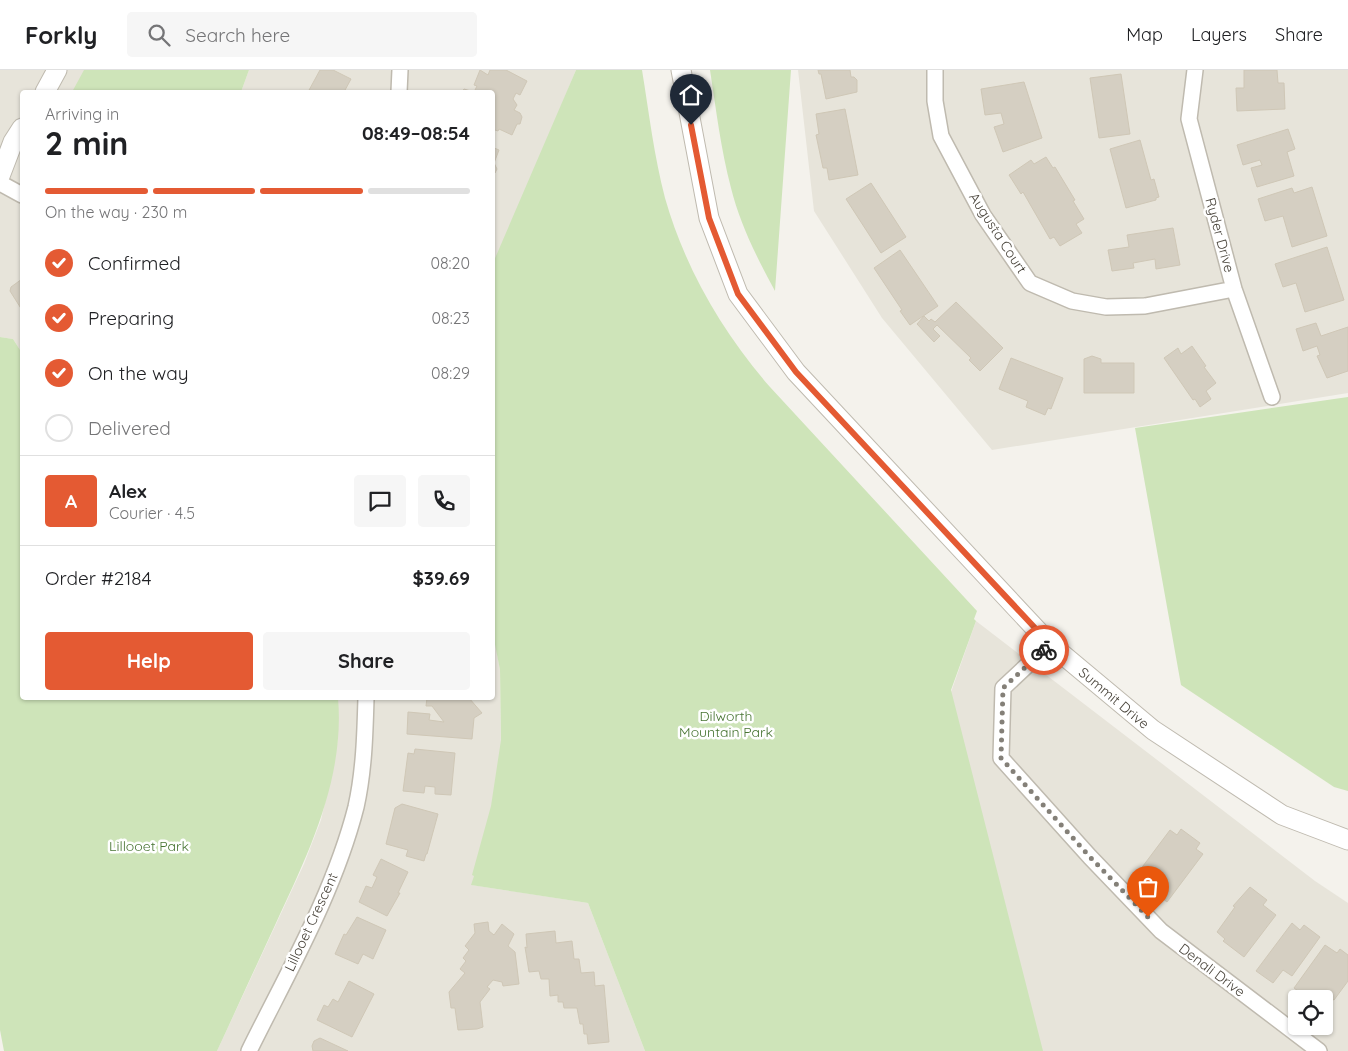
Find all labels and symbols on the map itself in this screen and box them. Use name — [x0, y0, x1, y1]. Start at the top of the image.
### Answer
pin — [670, 74, 712, 125]
street label: Augusta Court — [965, 189, 1031, 277]
street label: Ryder Drive — [1201, 196, 1239, 274]
courier — [1019, 625, 1069, 675]
street label: Summit Drive — [1075, 663, 1153, 733]
park label: Dilworth Mountain Park — [679, 707, 773, 741]
park label: Lillooet Park — [109, 837, 189, 855]
pin — [1127, 866, 1169, 917]
street label: Lillooet Crescent — [280, 870, 342, 974]
street label: Denali Drive — [1175, 939, 1249, 1001]

